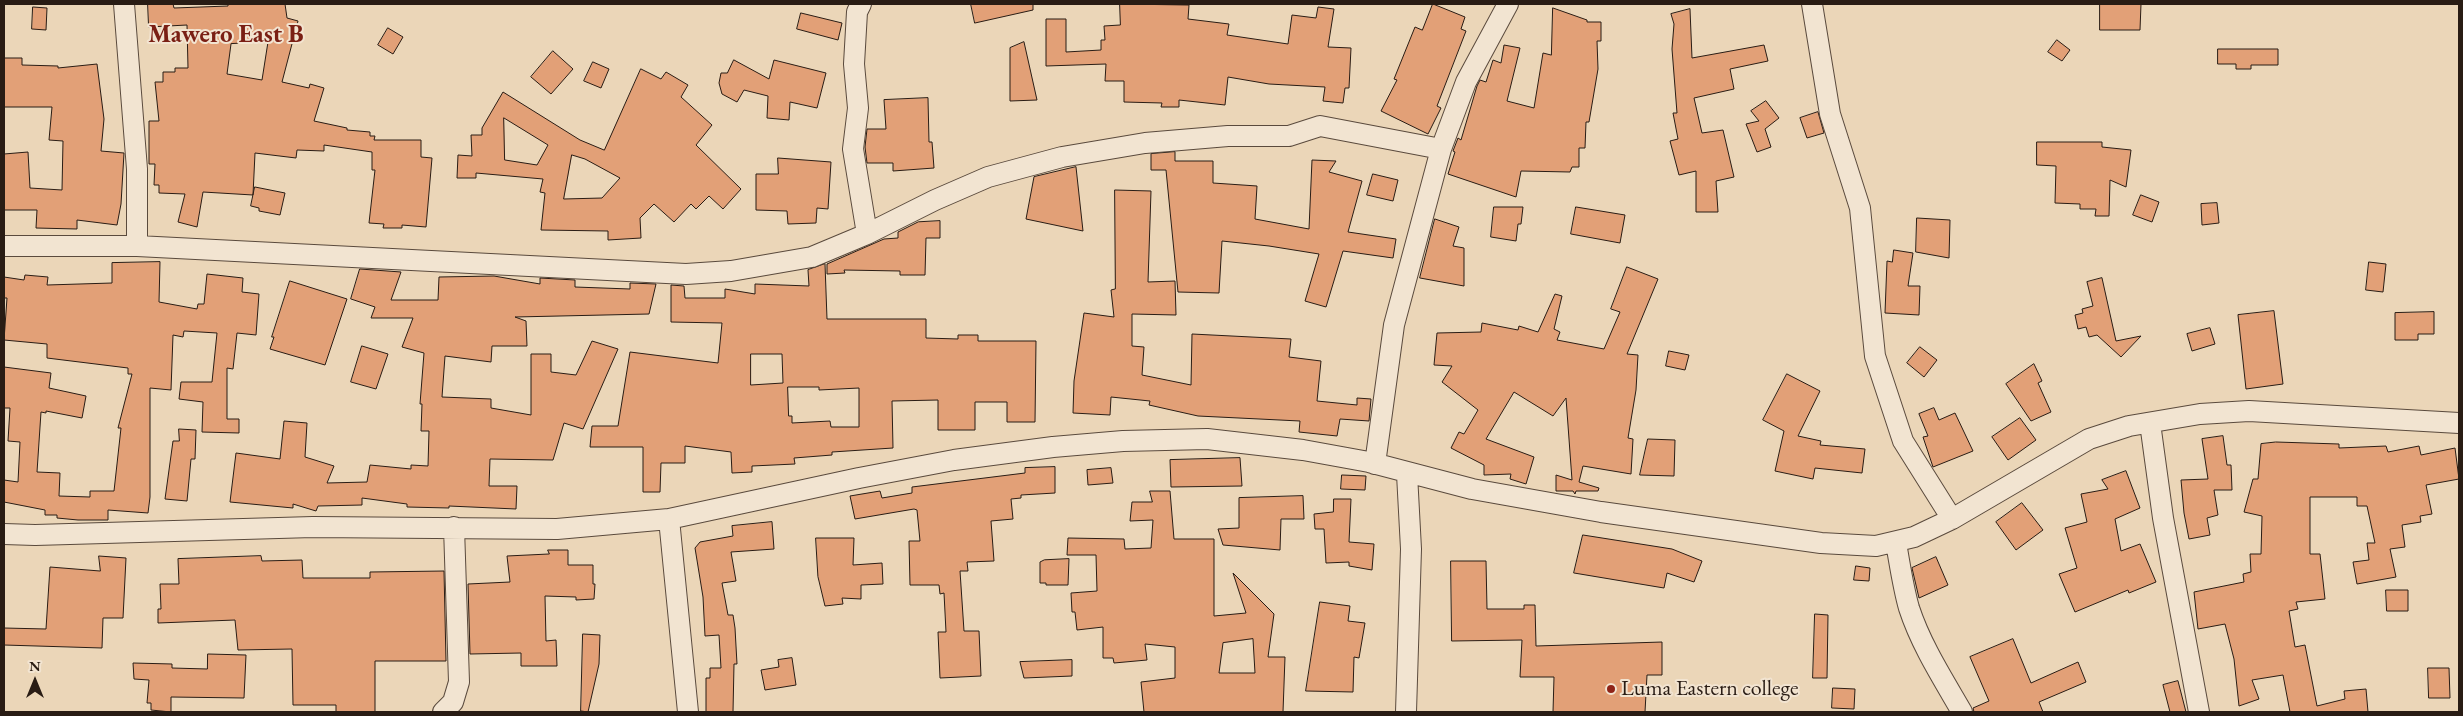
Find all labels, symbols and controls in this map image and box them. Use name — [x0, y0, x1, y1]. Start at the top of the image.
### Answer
district label: Mawero East B — [148, 20, 304, 50]
north arrow — [10, 656, 60, 706]
text: N — [29, 657, 41, 675]
place label: Luma Eastern college — [1621, 676, 1799, 702]
marker: Luma Eastern college — [1605, 683, 1617, 695]

